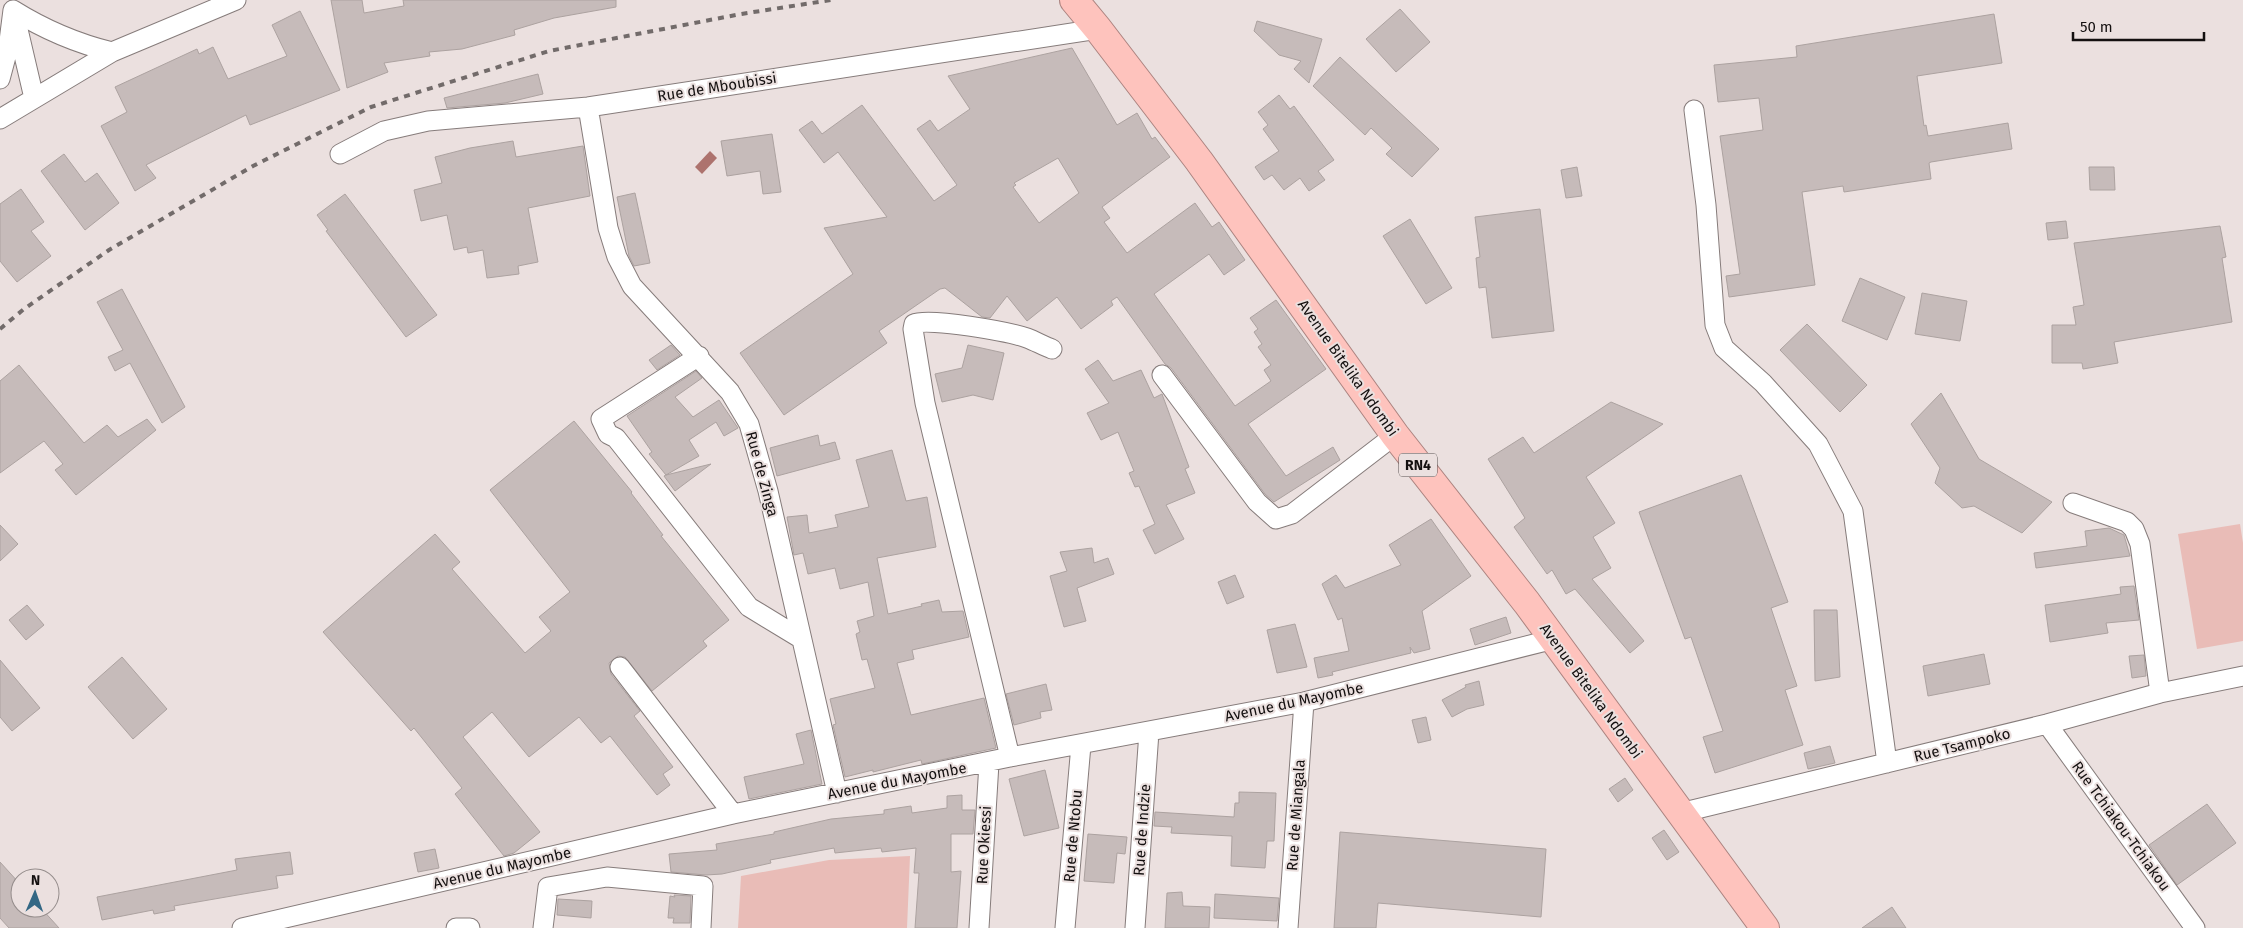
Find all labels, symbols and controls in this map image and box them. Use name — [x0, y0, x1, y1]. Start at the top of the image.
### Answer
scale bar — [2073, 10, 2204, 42]
text: 50 m — [2080, 18, 2113, 36]
street label: Rue de Mboubissi — [656, 69, 778, 105]
street label: Avenue Bitelika Ndombi — [1294, 296, 1402, 440]
street label: Rue de Zinga — [742, 429, 782, 519]
road number: RN4 — [1399, 454, 1437, 476]
street label: Avenue Bitelika Ndombi — [1536, 620, 1646, 762]
street label: Avenue du Mayombe — [1223, 679, 1365, 725]
street label: Rue Tsampoko — [1912, 724, 2012, 766]
street label: Rue Tchiakou-Tchiakou — [2068, 758, 2174, 894]
street label: Avenue du Mayombe — [826, 759, 968, 803]
street label: Rue de Miangala — [1283, 759, 1309, 871]
street label: Rue de Indzie — [1130, 783, 1154, 877]
street label: Rue de Ntobu — [1060, 789, 1086, 883]
street label: Rue Okiessi — [973, 805, 995, 885]
street label: Avenue du Mayombe — [431, 843, 573, 893]
north arrow — [10, 868, 60, 918]
text: N — [30, 872, 40, 889]

